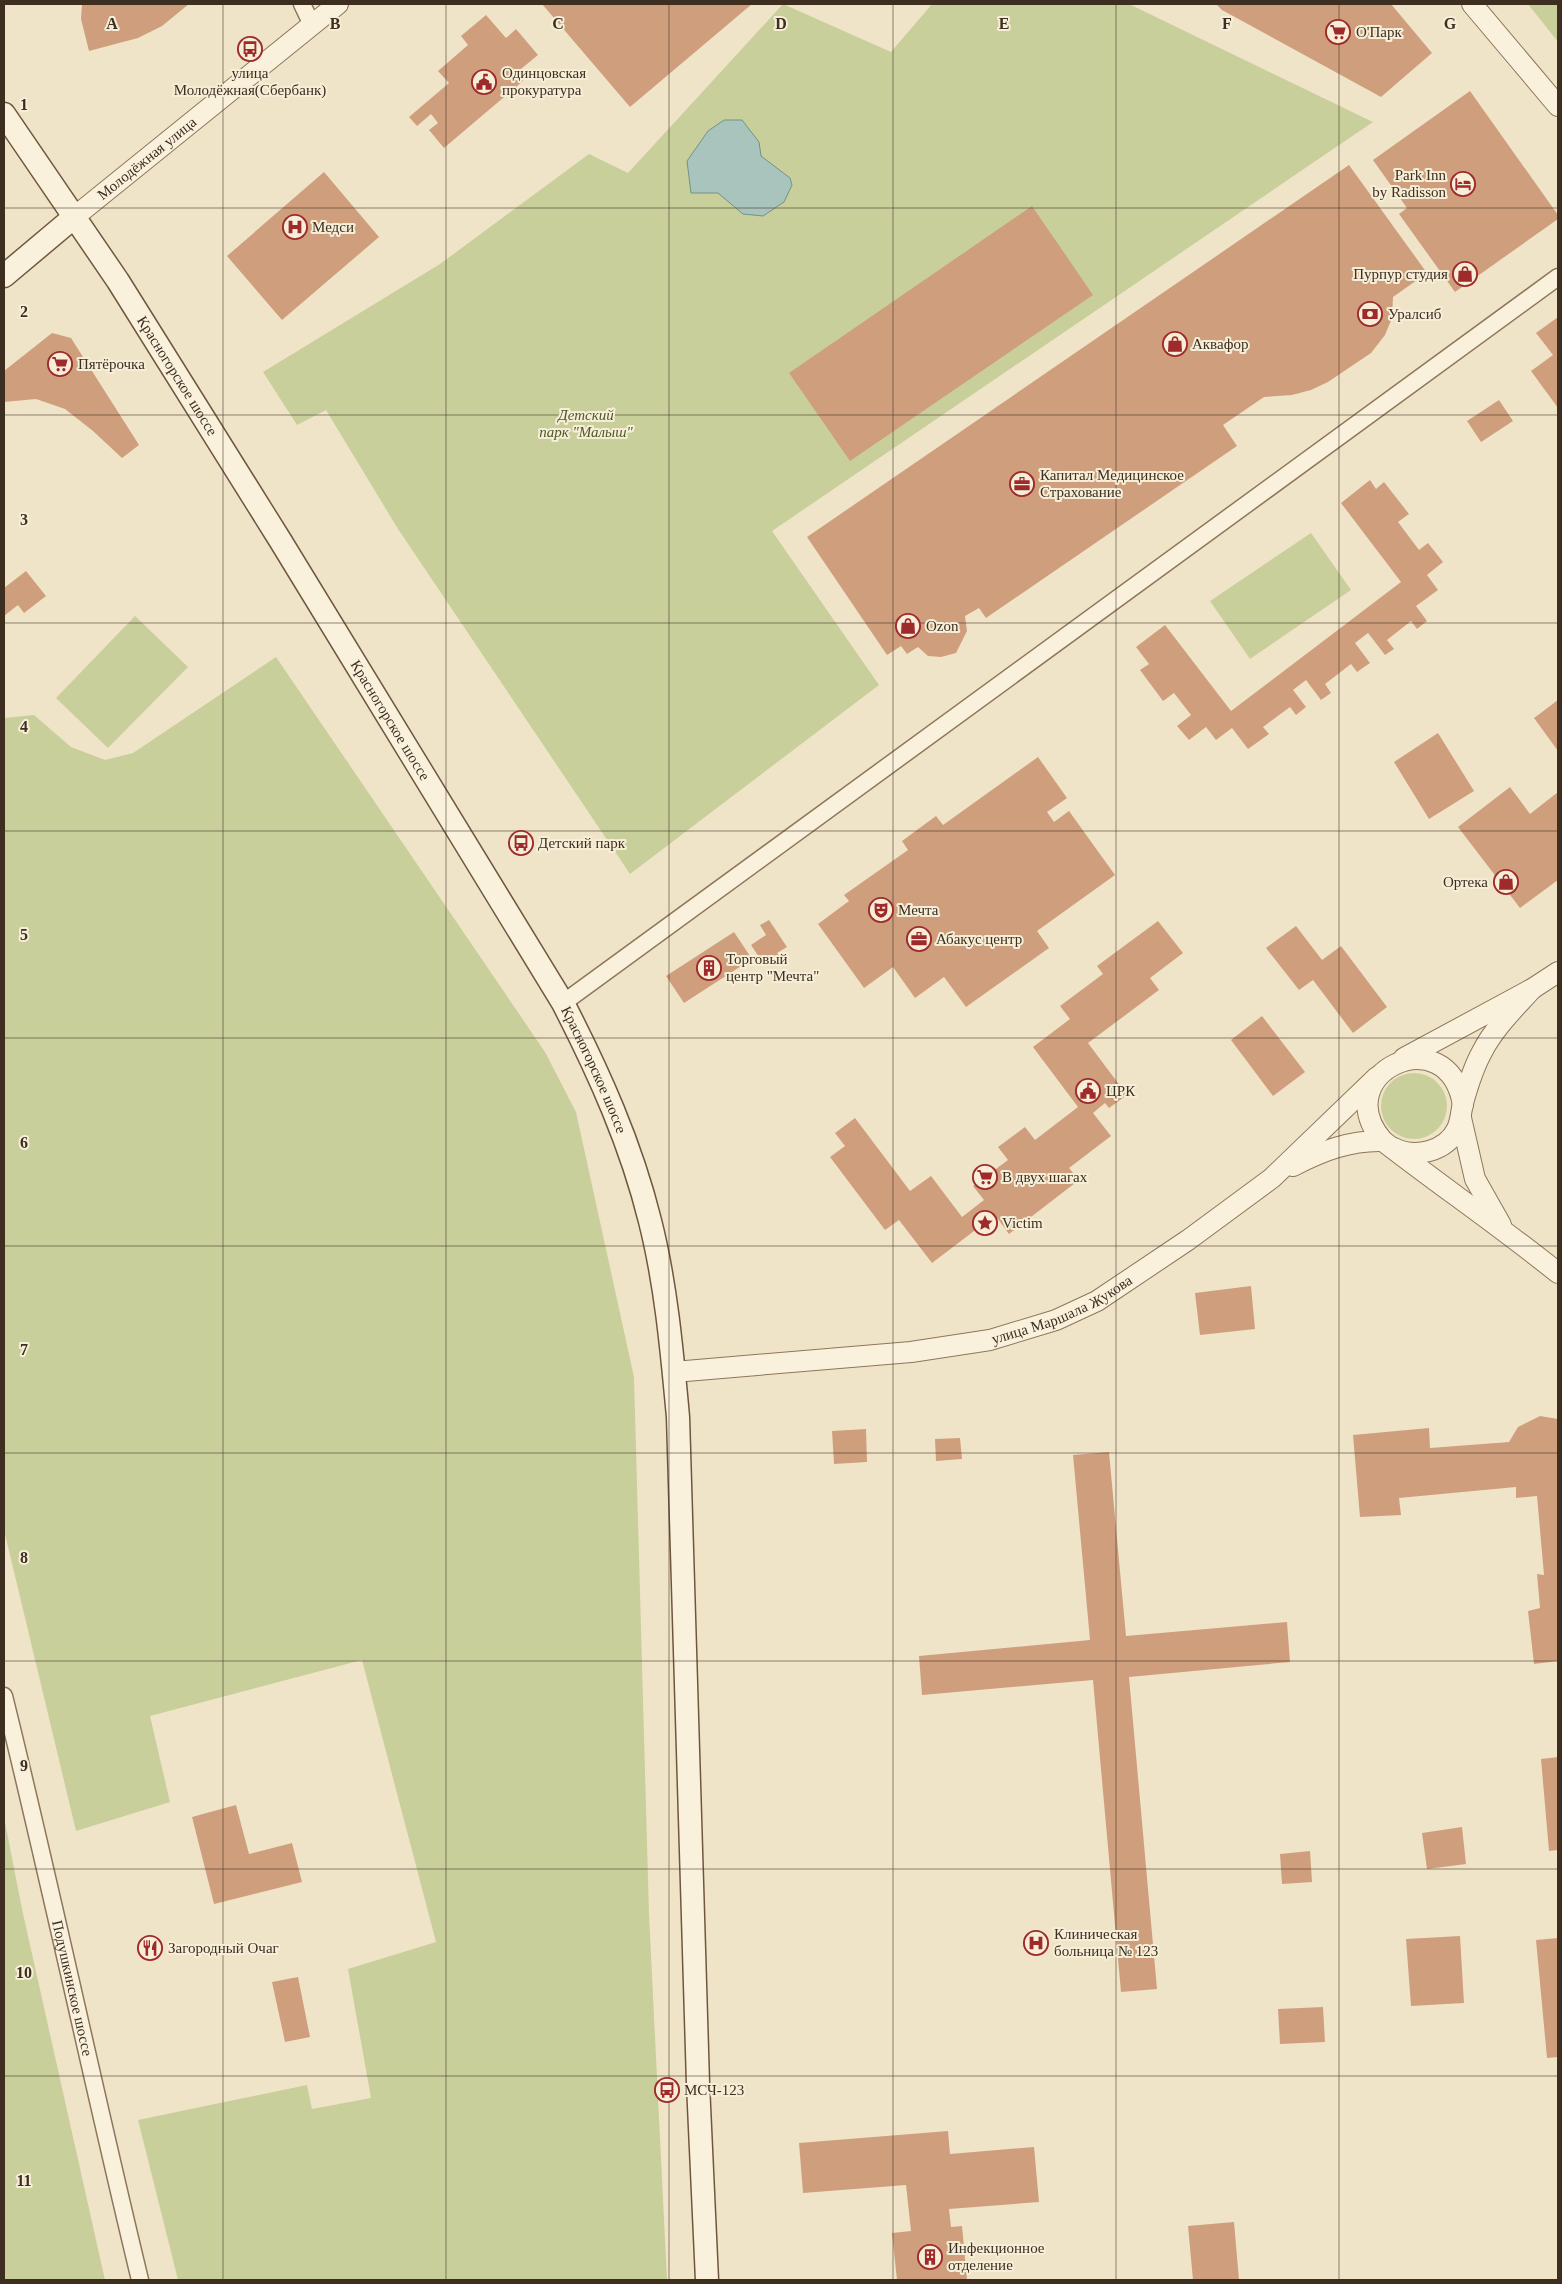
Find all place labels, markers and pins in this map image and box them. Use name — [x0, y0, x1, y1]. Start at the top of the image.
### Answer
supermarket icon: О'Парк — [1325, 19, 1351, 45]
place label: О'Парк — [1356, 24, 1403, 40]
bus stop icon: улица Молодёжная(Сбербанк) — [237, 36, 263, 62]
place label: улица Молодёжная(Сбербанк) — [174, 65, 326, 99]
place label: Одинцовская прокуратура — [502, 65, 586, 98]
public building icon: Одинцовская прокуратура — [471, 69, 497, 95]
place label: Park Inn by Radisson — [1372, 167, 1446, 200]
hotel icon: Park Inn by Radisson — [1450, 171, 1476, 197]
hospital icon: Медси — [282, 214, 308, 240]
place label: Медси — [312, 219, 354, 235]
shop icon: Пурпур студия — [1452, 261, 1478, 287]
place label: Пурпур студия — [1353, 266, 1448, 282]
bank icon: Уралсиб — [1357, 301, 1383, 327]
place label: Уралсиб — [1388, 306, 1442, 322]
shop icon: Аквафор — [1162, 331, 1188, 357]
place label: Аквафор — [1192, 336, 1248, 352]
supermarket icon: Пятёрочка — [47, 351, 73, 377]
place label: Пятёрочка — [78, 356, 145, 372]
place label: Капитал Медицинское Страхование — [1040, 467, 1184, 500]
office icon: Капитал Медицинское Страхование — [1009, 471, 1035, 497]
shop icon: Ozon — [895, 613, 921, 639]
place label: Ozon — [926, 618, 959, 634]
bus stop icon: Детский парк — [508, 830, 534, 856]
place label: Детский парк — [538, 835, 626, 851]
shop icon: Ортека — [1493, 869, 1519, 895]
place label: Ортека — [1443, 874, 1488, 890]
theatre icon: Мечта — [868, 897, 894, 923]
place label: Мечта — [898, 902, 939, 918]
office icon: Абакус центр — [906, 926, 932, 952]
place label: Абакус центр — [936, 931, 1022, 947]
place label: Торговый центр "Мечта" — [726, 951, 819, 984]
building icon: Торговый центр "Мечта" — [696, 955, 722, 981]
public building icon: ЦРК — [1075, 1078, 1101, 1104]
place label: ЦРК — [1106, 1083, 1136, 1099]
supermarket icon: В двух шагах — [972, 1164, 998, 1190]
place label: В двух шагах — [1002, 1169, 1088, 1185]
place icon: Victim — [972, 1210, 998, 1236]
place label: Victim — [1002, 1215, 1043, 1231]
place label: Клиническая больница № 123 — [1054, 1926, 1158, 1959]
hospital icon: Клиническая больница № 123 — [1023, 1930, 1049, 1956]
restaurant icon: Загородный Очаг — [137, 1935, 163, 1961]
place label: Загородный Очаг — [168, 1940, 279, 1956]
bus stop icon: МСЧ-123 — [654, 2077, 680, 2103]
place label: МСЧ-123 — [684, 2082, 744, 2098]
place label: Инфекционное отделение — [948, 2240, 1045, 2273]
building icon: Инфекционное отделение — [917, 2244, 943, 2270]

